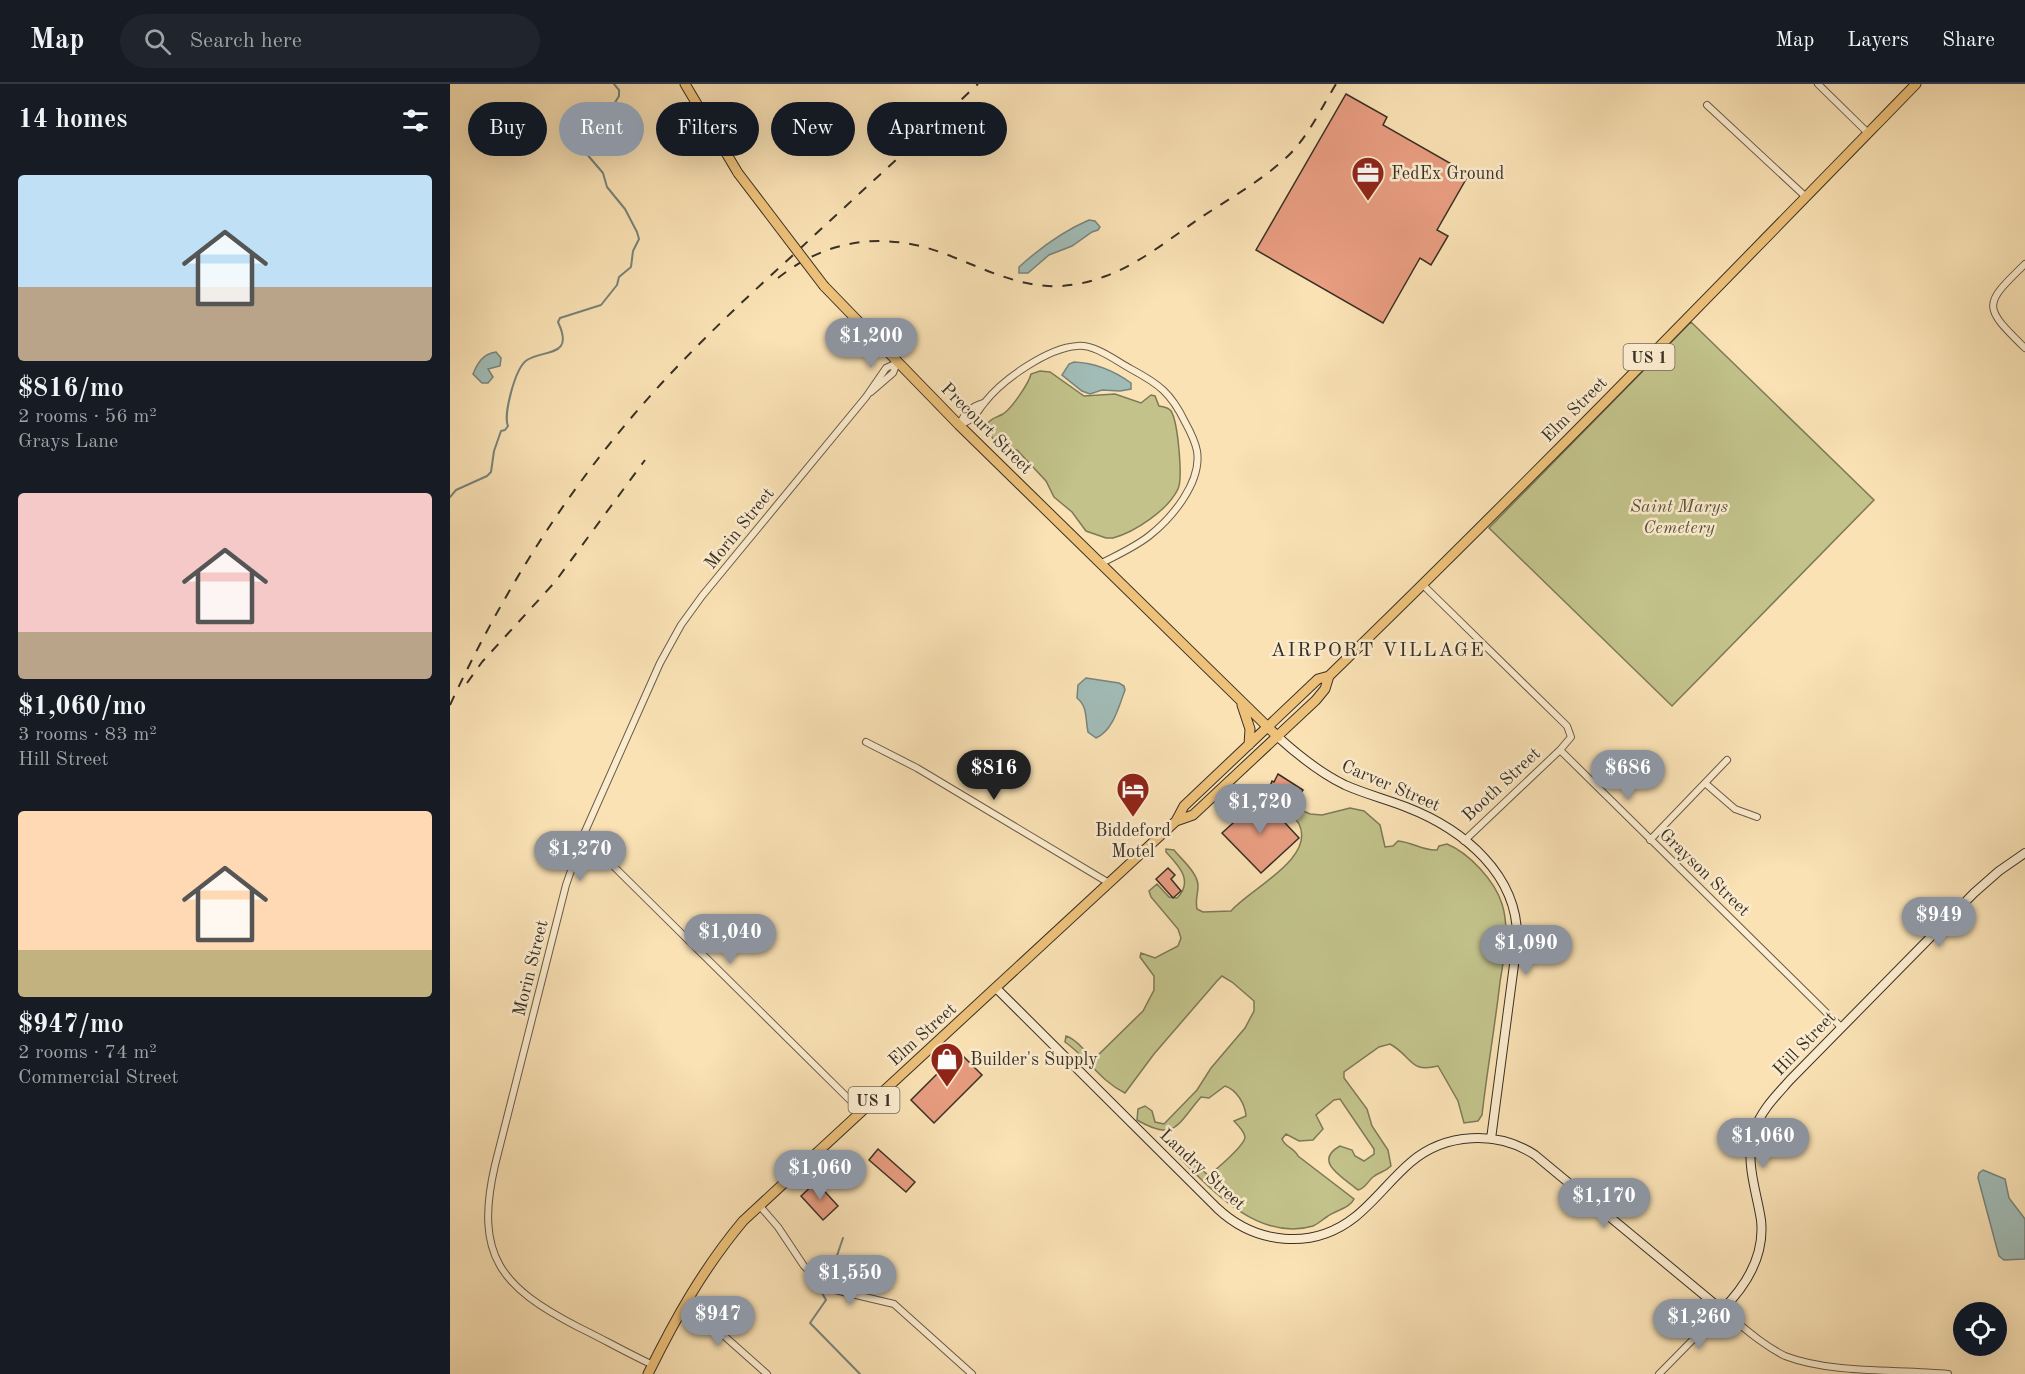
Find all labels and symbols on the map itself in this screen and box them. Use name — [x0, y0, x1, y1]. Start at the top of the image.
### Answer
office icon: FedEx Ground — [1350, 155, 1386, 202]
place label: FedEx Ground — [1391, 165, 1504, 183]
pin: $1,200 — [822, 318, 920, 369]
road number: US 1 — [1624, 344, 1674, 370]
street label: Elm Street — [1539, 374, 1611, 446]
street label: Precourt Street — [937, 380, 1035, 478]
street label: Morin Street — [702, 485, 778, 573]
park label: Saint Marys Cemetery — [1630, 498, 1729, 537]
district label: AIRPORT VILLAGE — [1271, 641, 1485, 661]
street label: Booth Street — [1459, 744, 1544, 825]
pin: $816 — [958, 750, 1030, 801]
pin: $686 — [1592, 750, 1664, 801]
street label: Carver Street — [1339, 757, 1443, 815]
hotel icon: Biddeford Motel — [1115, 771, 1151, 818]
pin: $1,720 — [1211, 784, 1309, 835]
place label: Biddeford Motel — [1095, 822, 1171, 861]
street label: Grayson Street — [1656, 825, 1753, 920]
pin: $1,270 — [531, 831, 629, 882]
pin: $949 — [1903, 897, 1975, 948]
pin: $1,040 — [681, 914, 779, 965]
street label: Morin Street — [510, 918, 552, 1018]
pin: $1,090 — [1477, 925, 1575, 976]
street label: Elm Street — [885, 1000, 960, 1070]
street label: Hill Street — [1770, 1008, 1840, 1079]
shop icon: Builder's Supply — [929, 1041, 965, 1088]
place label: Builder's Supply — [970, 1051, 1098, 1069]
road number: US 1 — [848, 1087, 900, 1113]
pin: $1,060 — [1714, 1118, 1812, 1169]
street label: Landry Street — [1156, 1126, 1249, 1214]
pin: $1,060 — [771, 1150, 869, 1201]
pin: $1,170 — [1555, 1178, 1653, 1229]
pin: $1,550 — [801, 1255, 899, 1306]
pin: $947 — [682, 1296, 754, 1347]
pin: $1,260 — [1650, 1299, 1748, 1350]

